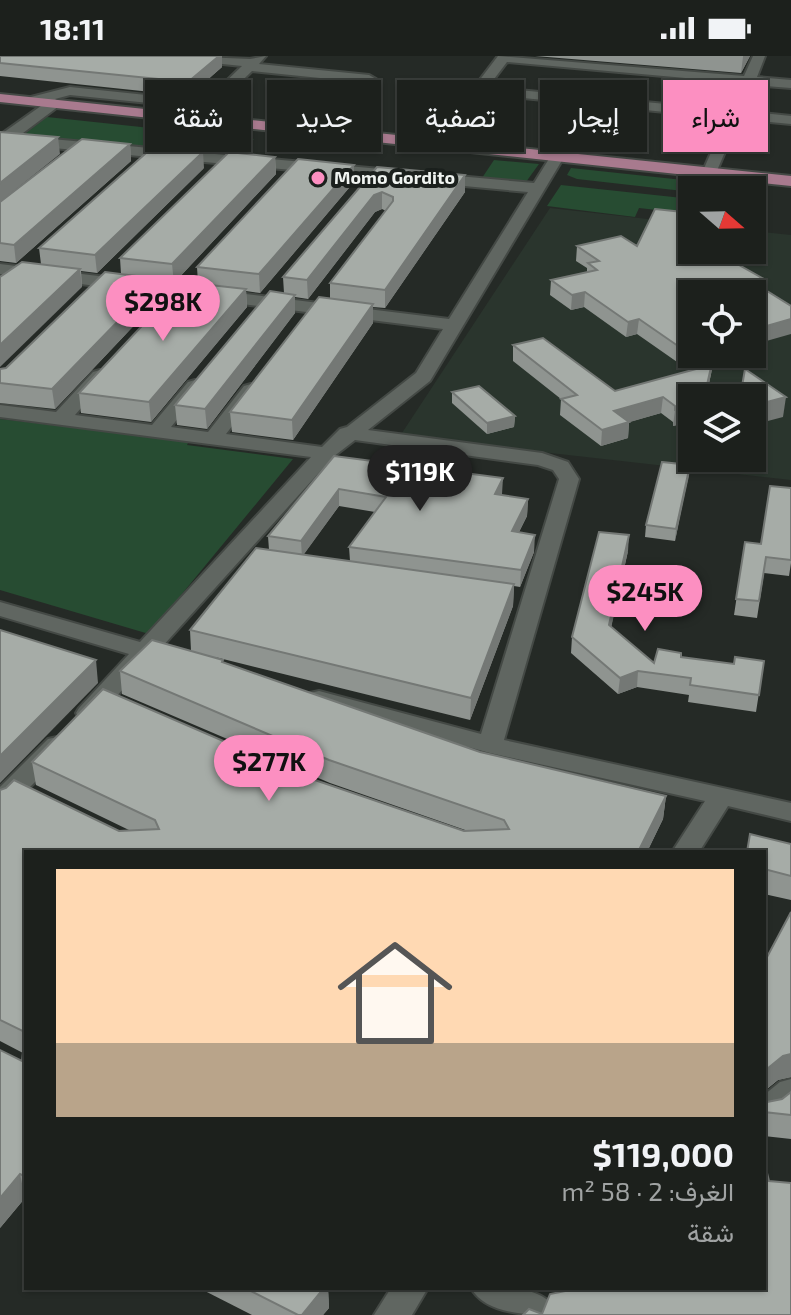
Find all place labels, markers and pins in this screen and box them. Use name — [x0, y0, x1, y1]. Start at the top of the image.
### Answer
place label: Momo Gordito — [334, 166, 455, 188]
marker: Momo Gordito — [309, 169, 327, 187]
pin: $298K — [107, 275, 219, 343]
pin: $119K — [364, 445, 476, 513]
pin: $245K — [589, 565, 701, 633]
pin: $277K — [213, 735, 325, 803]

